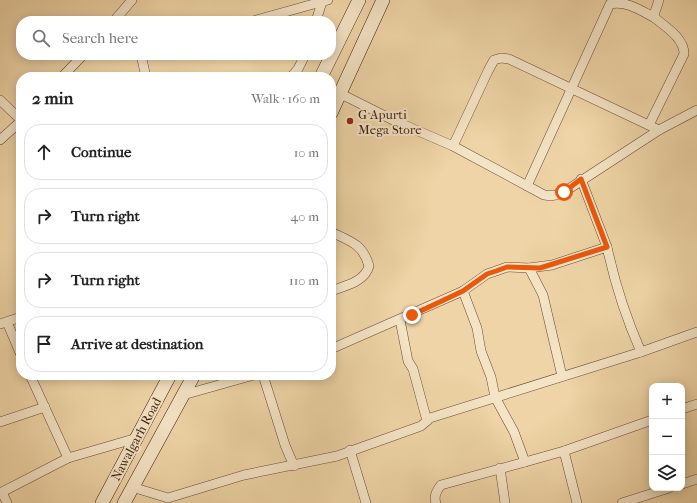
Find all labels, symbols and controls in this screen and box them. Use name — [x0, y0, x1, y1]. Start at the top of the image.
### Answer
search box — [16, 16, 336, 60]
icon: search — [30, 27, 52, 49]
text: Search here — [62, 29, 138, 47]
text: 2 min — [32, 88, 73, 108]
text: Walk · 160 m — [251, 91, 320, 106]
place label: G Apurti Mega Store — [358, 107, 422, 137]
marker: G Apurti Mega Store — [345, 116, 355, 126]
icon: ahead — [33, 141, 55, 163]
text: Continue — [71, 143, 131, 161]
text: 10 m — [294, 145, 319, 160]
route start — [555, 183, 573, 201]
icon: right — [33, 205, 55, 227]
text: Turn right — [71, 207, 140, 225]
text: 40 m — [291, 209, 319, 224]
icon: right — [33, 269, 55, 291]
text: Turn right — [71, 271, 140, 289]
text: 110 m — [289, 273, 319, 288]
route end — [403, 306, 421, 324]
icon: arrive — [33, 333, 55, 355]
text: Arrive at destination — [71, 335, 203, 353]
map controls — [649, 383, 685, 491]
button: + — [649, 383, 685, 419]
street label: Nawalgarh Road — [108, 394, 165, 483]
button: − — [649, 419, 685, 455]
button: layers — [649, 455, 685, 491]

